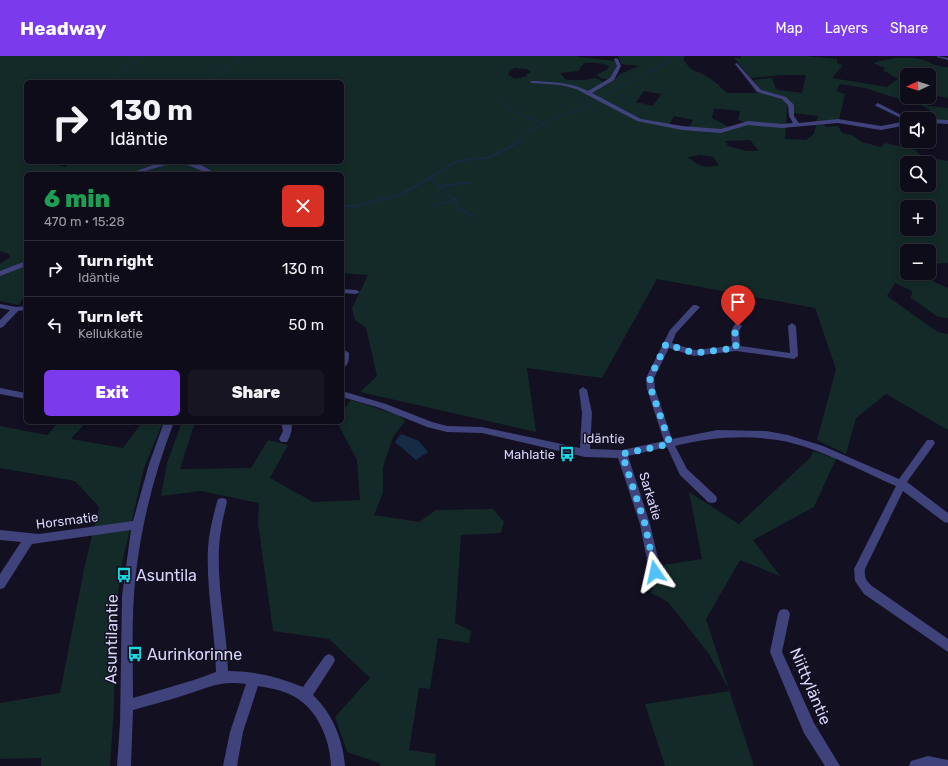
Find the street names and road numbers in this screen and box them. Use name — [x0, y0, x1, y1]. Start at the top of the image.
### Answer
street label: Idäntie — [583, 431, 625, 446]
street label: Sarkatie — [636, 470, 665, 522]
street label: Horsmatie — [35, 509, 99, 532]
street label: Asuntilantie — [101, 594, 122, 684]
street label: Niittyläntie — [786, 645, 835, 727]

